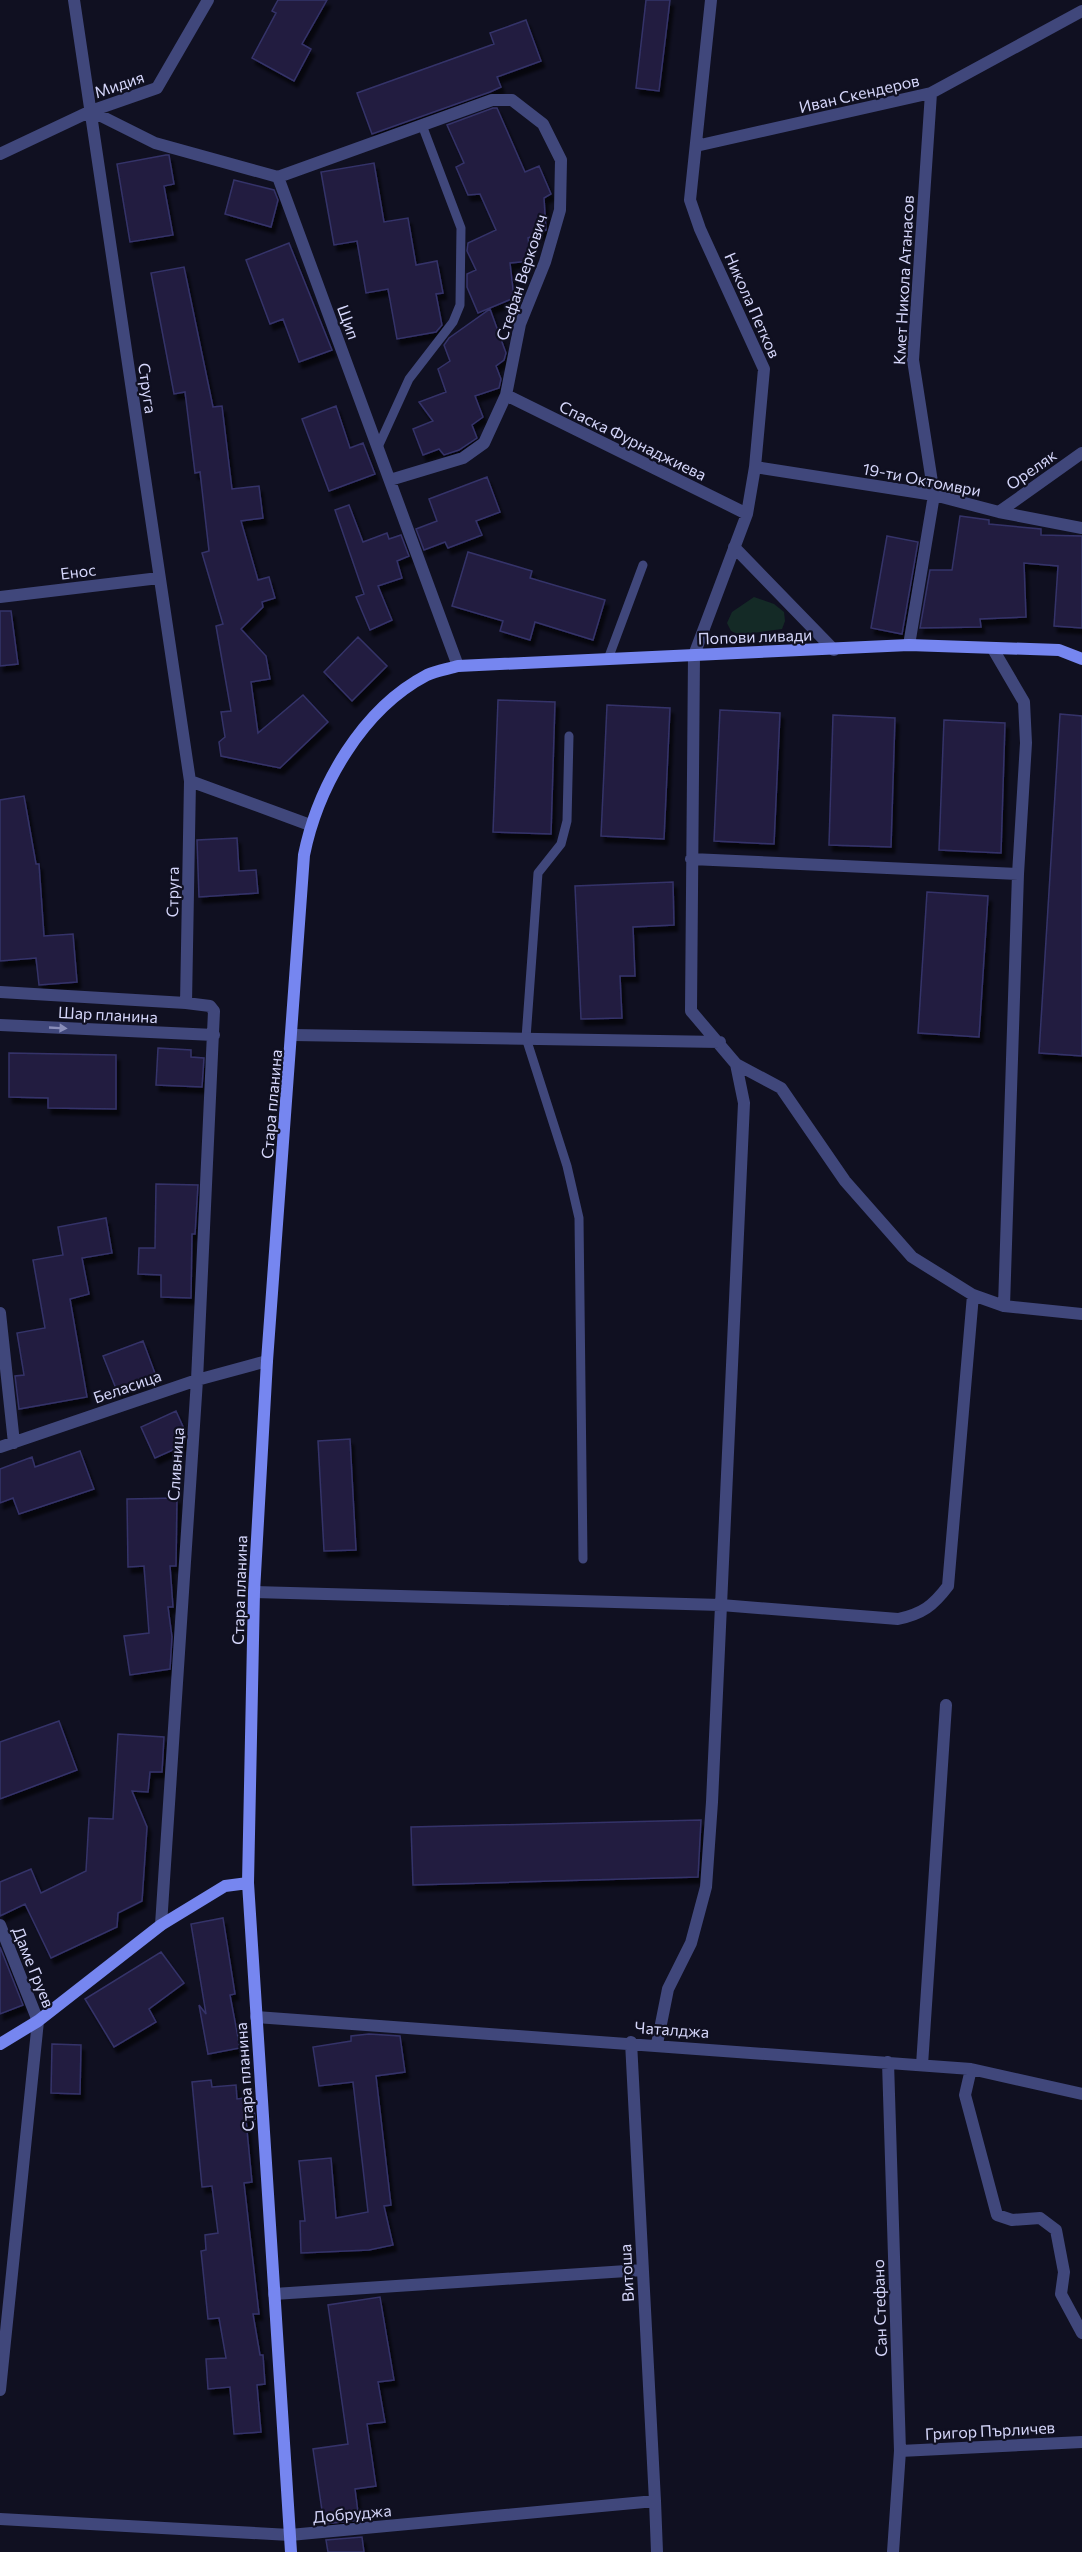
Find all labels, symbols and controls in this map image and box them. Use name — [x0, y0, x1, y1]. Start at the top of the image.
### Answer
street label: Мидия — [92, 67, 146, 101]
street label: Иван Скендеров — [797, 70, 921, 116]
street label: Кмет Никола Атанасов — [889, 195, 917, 365]
street label: Стефан Веркович — [492, 211, 550, 343]
street label: Никола Петков — [721, 249, 785, 361]
street label: Щип — [334, 302, 364, 342]
street label: Струга — [135, 361, 161, 415]
street label: Спаска Фурнаджиева — [556, 396, 710, 484]
street label: Ореляк — [1002, 445, 1060, 493]
street label: 19-ти Октомври — [861, 458, 983, 500]
street label: Енос — [59, 559, 97, 583]
street label: Попови ливади — [697, 625, 813, 647]
street label: Струга — [162, 866, 182, 918]
street label: Шар планина — [58, 1002, 158, 1026]
one-way arrow — [49, 1023, 68, 1032]
street label: Стара планина — [257, 1049, 285, 1159]
street label: Беласица — [90, 1366, 164, 1406]
street label: Сливница — [163, 1427, 187, 1501]
street label: Стара планина — [228, 1535, 250, 1645]
street label: Даме Груев — [9, 1924, 59, 2010]
street label: Чаталджа — [634, 2017, 710, 2041]
street label: Стара планина — [231, 2022, 257, 2132]
street label: Витоша — [615, 2244, 637, 2302]
street label: Сан Стефано — [868, 2259, 890, 2357]
street label: Григор Пърличев — [924, 2417, 1056, 2443]
street label: Добруджа — [312, 2500, 392, 2526]

